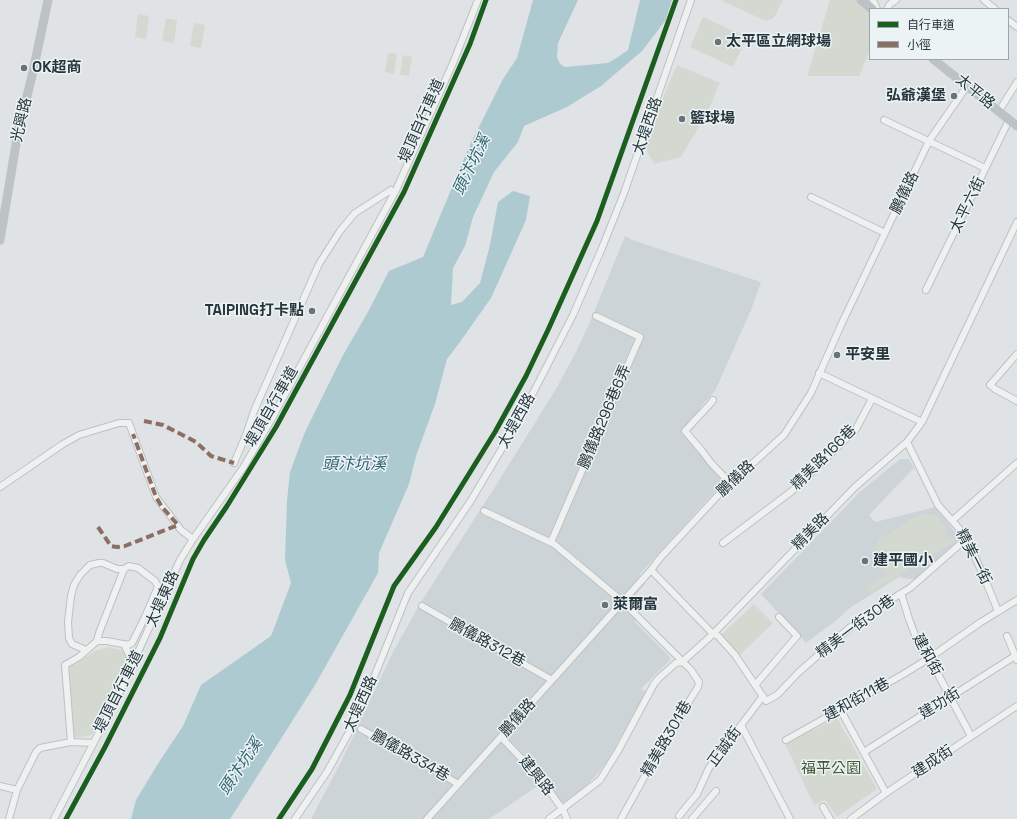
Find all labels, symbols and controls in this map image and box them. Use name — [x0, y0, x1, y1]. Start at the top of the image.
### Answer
legend — [869, 8, 1009, 60]
text: 自行車道 — [907, 17, 955, 33]
place label: 太平區立網球場 — [726, 33, 831, 51]
marker: 太平區立網球場 — [713, 37, 723, 47]
text: 小徑 — [907, 37, 931, 53]
place label: OK超商 — [32, 59, 82, 77]
marker: OK超商 — [19, 63, 29, 73]
street label: 太平路 — [952, 71, 998, 113]
street label: 堤頂自行車道 — [395, 76, 449, 166]
place label: 弘爺漢堡 — [886, 87, 946, 105]
marker: 弘爺漢堡 — [949, 91, 959, 101]
street label: 太堤西路 — [630, 95, 666, 157]
street label: 光興路 — [8, 96, 36, 144]
place label: 籃球場 — [690, 110, 735, 128]
marker: 籃球場 — [677, 114, 687, 124]
water label: 頭汴坑溪 — [449, 132, 495, 198]
street label: 鵬儀路 — [887, 169, 923, 217]
street label: 太平六街 — [947, 174, 989, 236]
place label: TAIPING打卡點 — [205, 302, 304, 320]
marker: TAIPING打卡點 — [307, 306, 317, 316]
place label: 平安里 — [845, 346, 890, 364]
marker: 平安里 — [832, 350, 842, 360]
street label: 鵬儀路296巷6弄 — [575, 362, 635, 472]
street label: 堤頂自行車道 — [242, 364, 302, 450]
street label: 太堤西路 — [495, 390, 539, 452]
street label: 精美路166巷 — [788, 422, 860, 494]
water label: 頭汴坑溪 — [322, 455, 386, 475]
street label: 鵬儀路 — [713, 457, 759, 501]
street label: 精美路 — [789, 510, 833, 554]
street label: 精美一街 — [951, 526, 995, 588]
place label: 建平國小 — [873, 552, 933, 570]
marker: 建平國小 — [860, 556, 870, 566]
street label: 太堤東路 — [143, 568, 183, 630]
street label: 精美一街30巷 — [813, 592, 899, 662]
place label: 萊爾富 — [613, 596, 658, 614]
marker: 萊爾富 — [600, 600, 610, 610]
street label: 鵬儀路312巷 — [446, 615, 528, 671]
street label: 建和街 — [908, 631, 946, 679]
street label: 堤頂自行車道 — [91, 648, 147, 736]
street label: 太堤西路 — [341, 673, 381, 735]
street label: 建和街11巷 — [821, 675, 893, 725]
street label: 建功街 — [916, 684, 964, 724]
street label: 鵬儀路 — [496, 695, 540, 741]
street label: 精美路301巷 — [638, 698, 696, 780]
street label: 正誠街 — [704, 724, 746, 770]
street label: 鵬儀路334巷 — [368, 726, 452, 786]
water label: 頭汴坑溪 — [215, 735, 267, 799]
street label: 建成街 — [909, 742, 957, 782]
street label: 建興路 — [515, 753, 557, 799]
park label: 福平公園 — [801, 760, 861, 778]

